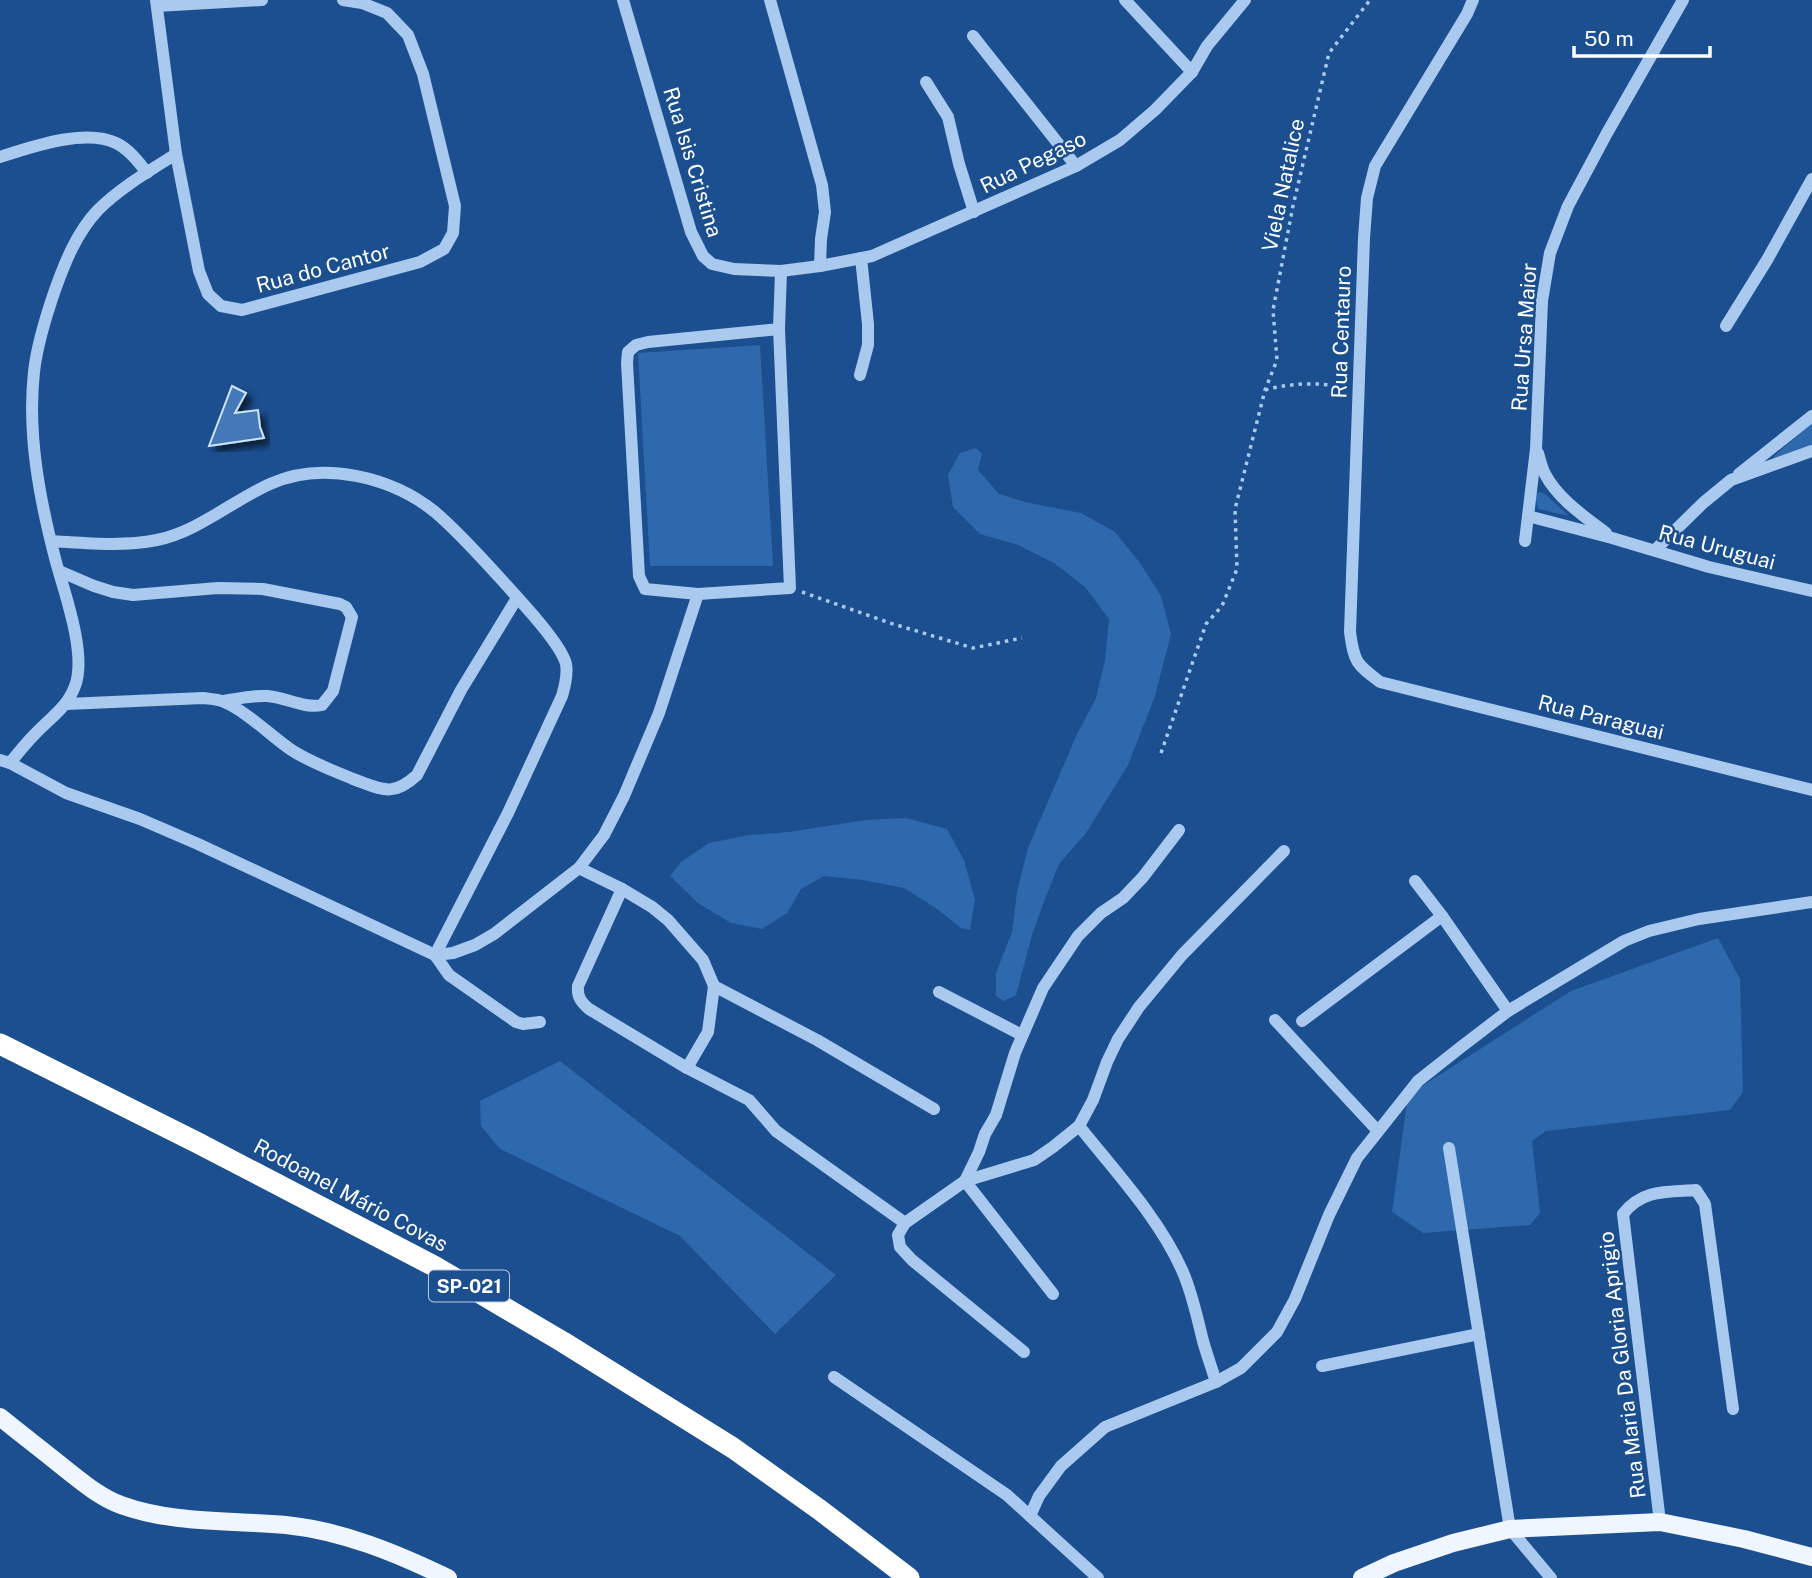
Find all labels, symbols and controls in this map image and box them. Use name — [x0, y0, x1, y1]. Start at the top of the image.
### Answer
scale bar — [1574, 14, 1710, 58]
text: 50 m — [1584, 26, 1634, 51]
street label: Rua Isis Cristina — [658, 84, 728, 240]
street label: Viela Natalice — [1257, 116, 1309, 254]
street label: Rua Pegaso — [976, 126, 1090, 198]
street label: Rua do Cantor — [253, 238, 393, 298]
street label: Rua Ursa Maior — [1506, 262, 1542, 412]
street label: Rua Centauro — [1326, 265, 1356, 399]
street label: Rua Uruguai — [1656, 519, 1778, 575]
street label: Rua Paraguai — [1535, 689, 1667, 745]
street label: Rodoanel Mário Covas — [250, 1133, 452, 1257]
street label: Rua Maria Da Gloria Aprigio — [1593, 1230, 1651, 1500]
road number: SP-021 — [429, 1270, 509, 1302]

